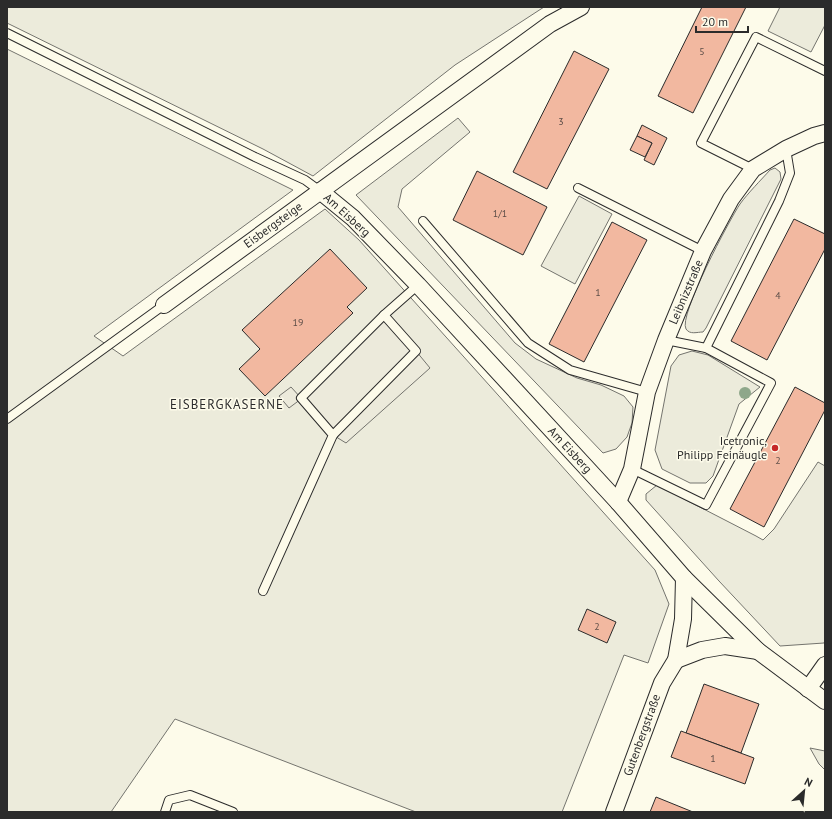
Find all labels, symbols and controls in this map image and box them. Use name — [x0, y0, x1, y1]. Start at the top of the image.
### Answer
scale bar — [696, 8, 748, 34]
text: 20 m — [702, 14, 728, 29]
house number: 5 — [699, 45, 705, 58]
house number: 3 — [558, 115, 564, 128]
street label: Am Eisberg — [321, 190, 374, 240]
street label: Eisbergsteige — [241, 198, 305, 251]
house number: 1/1 — [493, 207, 507, 220]
street label: Leibnizstraße — [665, 257, 706, 326]
house number: 1 — [595, 286, 601, 299]
house number: 4 — [775, 289, 781, 302]
house number: 19 — [293, 316, 303, 329]
district label: EISBERGKASERNE — [170, 396, 284, 413]
street label: Am Eisberg — [545, 423, 596, 476]
place label: Icetronic, Philipp Feinäugle — [677, 433, 767, 462]
marker: Icetronic, Philipp Feinäugle — [770, 443, 780, 453]
house number: 2 — [775, 454, 781, 467]
house number: 2 — [594, 620, 600, 633]
street label: Gutenbergstraße — [620, 692, 663, 778]
house number: 1 — [710, 752, 716, 765]
north arrow — [784, 771, 824, 811]
text: N — [802, 774, 815, 790]

